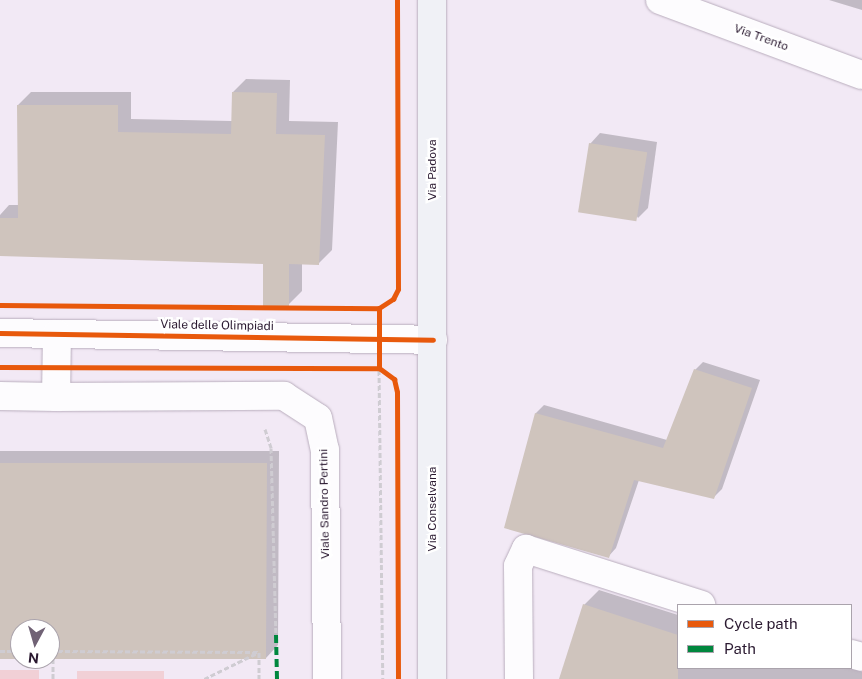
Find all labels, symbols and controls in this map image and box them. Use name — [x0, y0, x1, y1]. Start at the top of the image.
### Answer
street label: Via Trento — [732, 22, 790, 54]
street label: Via Padova — [426, 139, 440, 201]
street label: Viale delle Olimpiadi — [160, 318, 274, 334]
street label: Viale Sandro Pertini — [317, 449, 333, 559]
street label: Via Conselvana — [426, 467, 440, 551]
legend — [677, 604, 852, 669]
text: Cycle path — [724, 615, 798, 632]
north arrow — [10, 619, 60, 669]
text: Path — [724, 640, 756, 657]
text: N — [27, 649, 40, 666]

